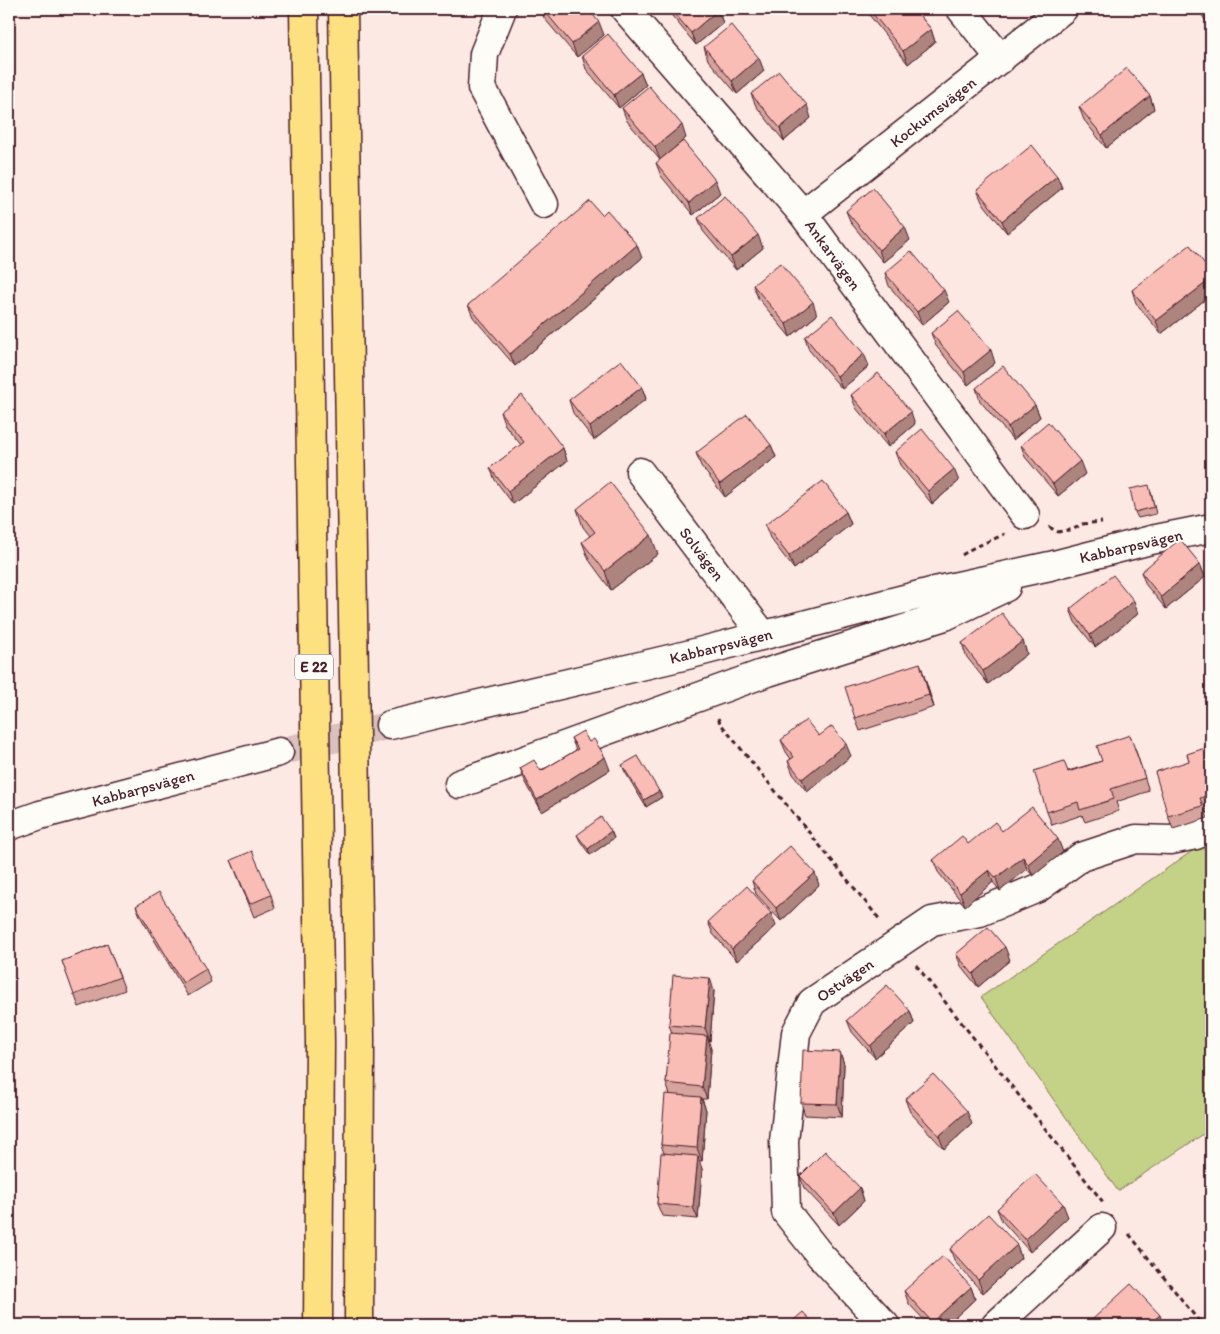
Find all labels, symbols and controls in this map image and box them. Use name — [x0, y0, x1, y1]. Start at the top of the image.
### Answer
street label: Kockumsvägen — [886, 72, 980, 152]
street label: Ankarvägen — [801, 216, 865, 294]
street label: Solvägen — [676, 523, 728, 585]
street label: Kabbarpsvägen — [1078, 525, 1185, 567]
street label: Kabbarpsvägen — [668, 624, 775, 668]
road number: E 22 — [295, 654, 333, 680]
street label: Kabbarpsvägen — [90, 765, 197, 811]
street label: Ostvägen — [813, 954, 878, 1006]

